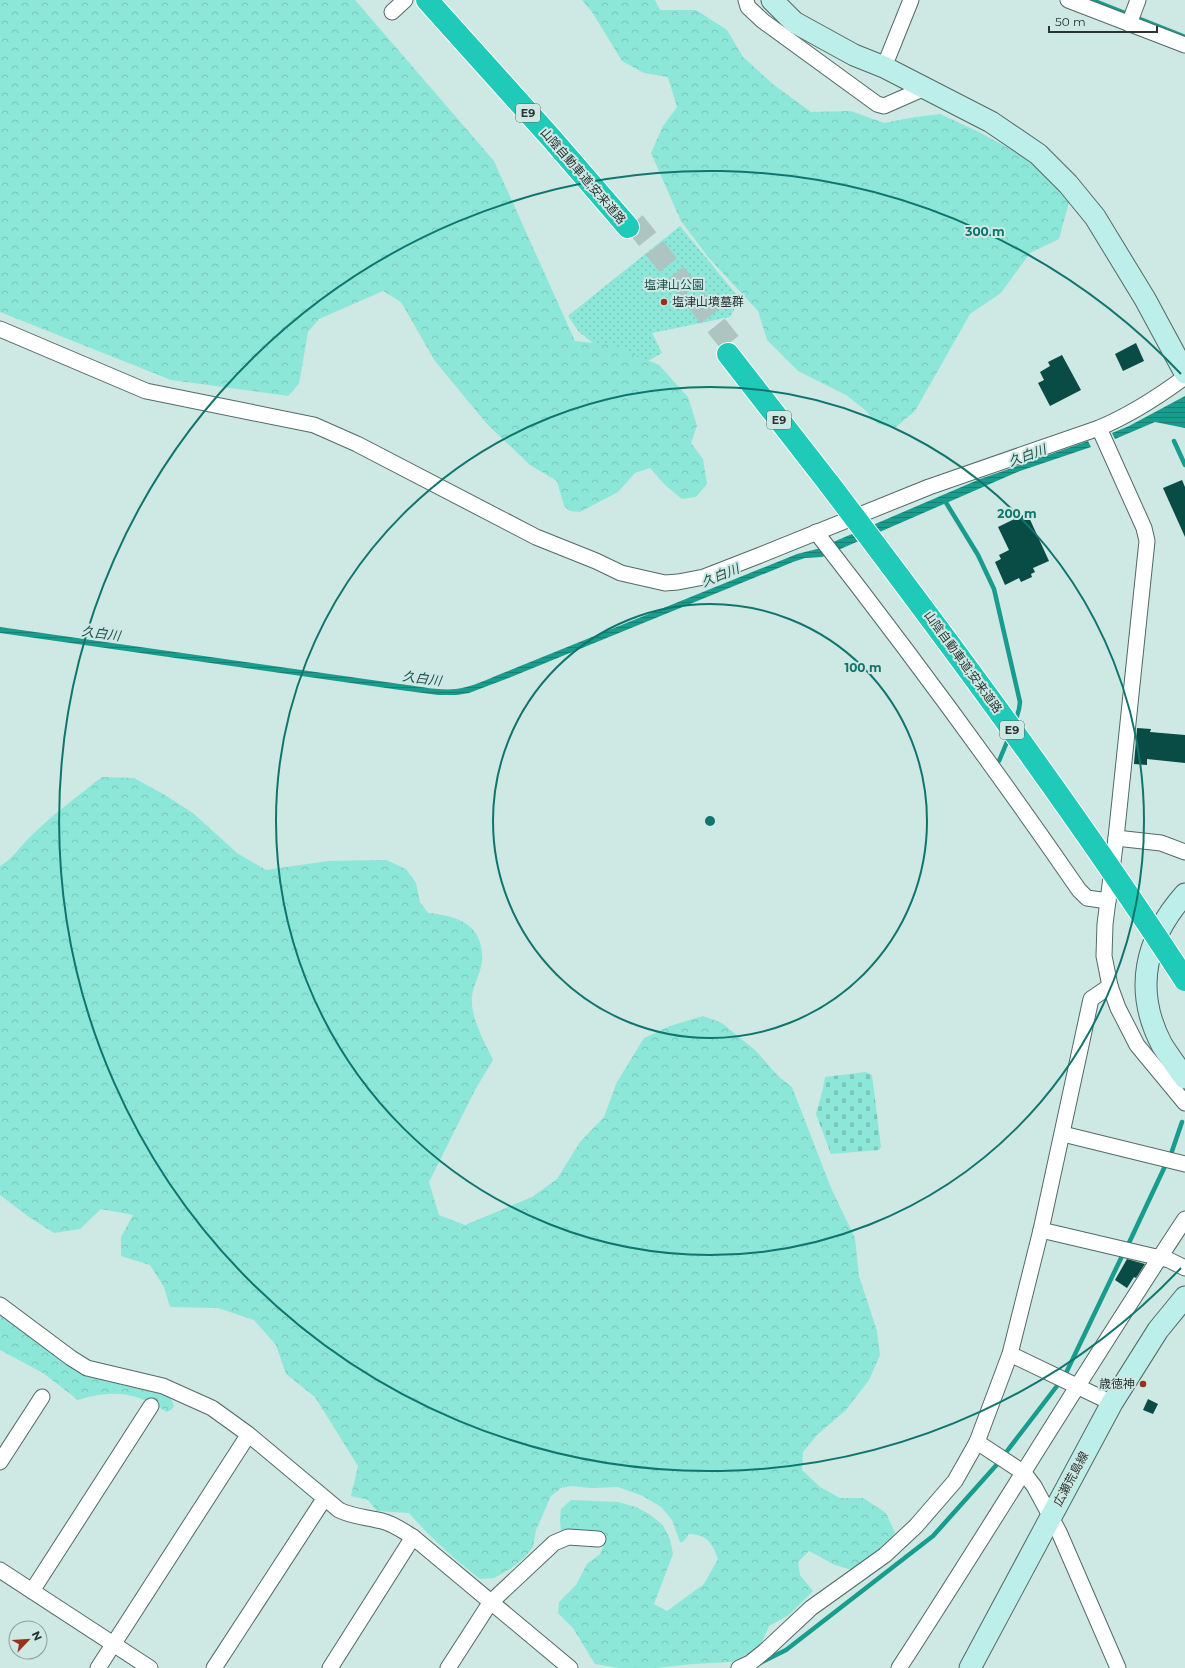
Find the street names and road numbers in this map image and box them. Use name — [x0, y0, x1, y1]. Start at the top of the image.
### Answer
road number: E9 — [516, 104, 540, 122]
street label: 山陰自動車道;安来道路 — [538, 125, 629, 227]
road number: E9 — [767, 411, 791, 429]
street label: 山陰自動車道;安来道路 — [921, 608, 1005, 716]
road number: E9 — [1000, 721, 1024, 739]
street label: 広瀬荒島線 — [1050, 1449, 1091, 1509]

